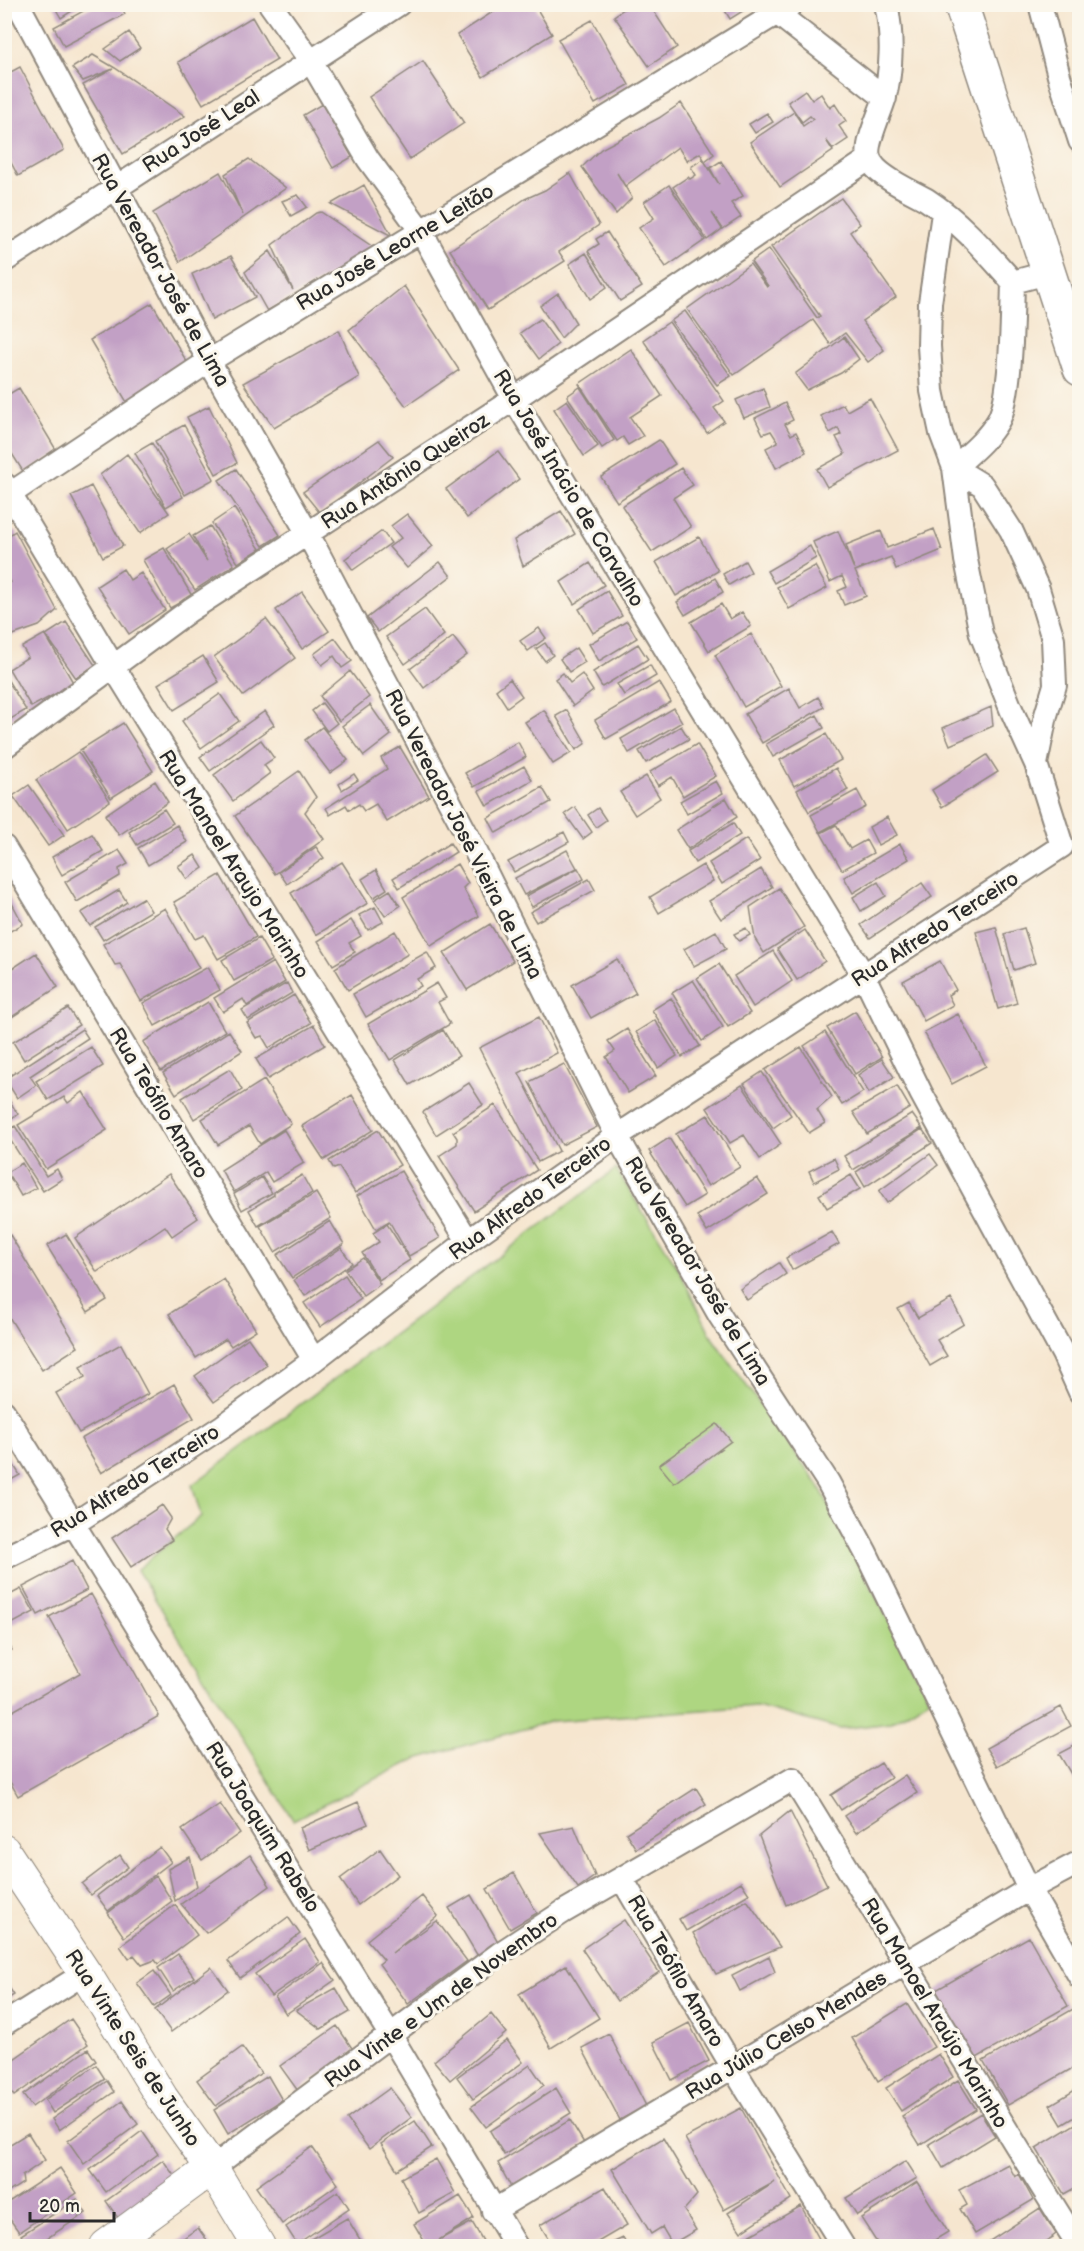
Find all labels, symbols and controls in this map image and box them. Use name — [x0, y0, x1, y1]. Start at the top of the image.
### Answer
street label: Rua José Leal — [138, 84, 265, 179]
street label: Rua Vereador José de Lima — [86, 149, 235, 391]
street label: Rua José Leorne Leitão — [292, 178, 499, 316]
street label: Rua José Inácio de Carvalho — [488, 365, 650, 612]
street label: Rua Antônio Queiroz — [317, 407, 495, 535]
street label: Rua Vereador José Vieira de Lima — [379, 685, 548, 983]
street label: Rua Manoel Araujo Marinho — [153, 745, 314, 983]
street label: Rua Alfredo Terceiro — [847, 866, 1024, 993]
street label: Rua Teófilo Amaro — [104, 1023, 214, 1183]
street label: Rua Alfredo Terceiro — [444, 1131, 616, 1266]
street label: Rua Vereador José de Lima — [619, 1152, 776, 1390]
street label: Rua Alfredo Terceiro — [46, 1419, 224, 1544]
street label: Rua Joaquim Rabelo — [200, 1737, 325, 1917]
street label: Rua Teófilo Amaro — [622, 1891, 729, 2052]
street label: Rua Manoel Araújo Marinho — [856, 1893, 1013, 2133]
street label: Rua Vinte e Um de Novembro — [320, 1907, 563, 2093]
street label: Rua Vinte Seis de Junho — [59, 1945, 206, 2152]
street label: Rua Júlio Celso Mendes — [681, 1965, 891, 2105]
scale bar — [30, 2185, 114, 2223]
text: 20 m — [39, 2196, 80, 2217]

